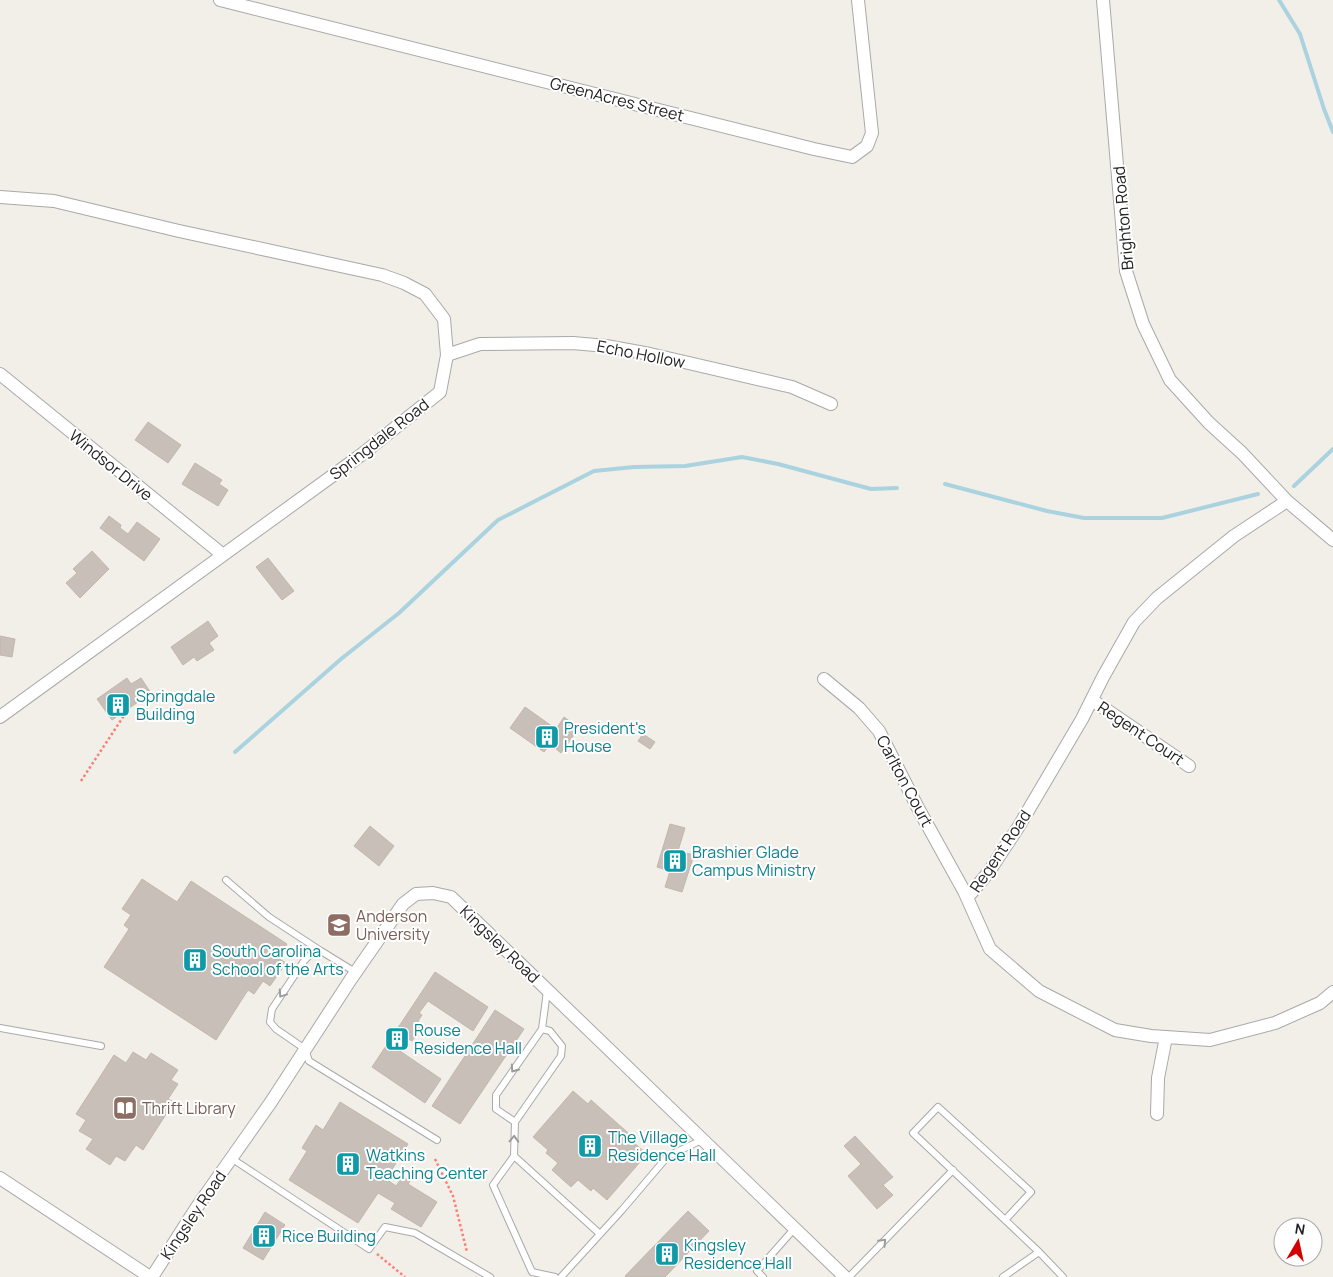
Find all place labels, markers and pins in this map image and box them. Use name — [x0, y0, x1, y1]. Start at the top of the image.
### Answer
place label: Springdale Building — [136, 685, 215, 725]
building icon: Springdale Building — [105, 692, 131, 718]
place label: President's House — [564, 717, 646, 757]
building icon: President's House — [534, 724, 560, 750]
place label: Brashier Glade Campus Ministry — [692, 841, 816, 881]
building icon: Brashier Glade Campus Ministry — [662, 848, 688, 874]
place label: Anderson University — [356, 905, 430, 945]
school or university icon: Anderson University — [326, 912, 352, 938]
place label: South Carolina School of the Arts — [212, 940, 344, 980]
building icon: South Carolina School of the Arts — [182, 947, 208, 973]
place label: Rouse Residence Hall — [414, 1019, 522, 1059]
building icon: Rouse Residence Hall — [384, 1026, 410, 1052]
library icon: Thrift Library — [112, 1095, 138, 1121]
place label: Thrift Library — [142, 1097, 236, 1119]
place label: The Village Residence Hall — [608, 1126, 716, 1166]
building icon: The Village Residence Hall — [577, 1133, 603, 1159]
place label: Watkins Teaching Center — [366, 1144, 488, 1184]
building icon: Watkins Teaching Center — [335, 1151, 361, 1177]
building icon: Rice Building — [251, 1223, 277, 1249]
place label: Rice Building — [282, 1225, 376, 1247]
place label: Kingsley Residence Hall — [684, 1234, 792, 1274]
building icon: Kingsley Residence Hall — [654, 1241, 680, 1267]

